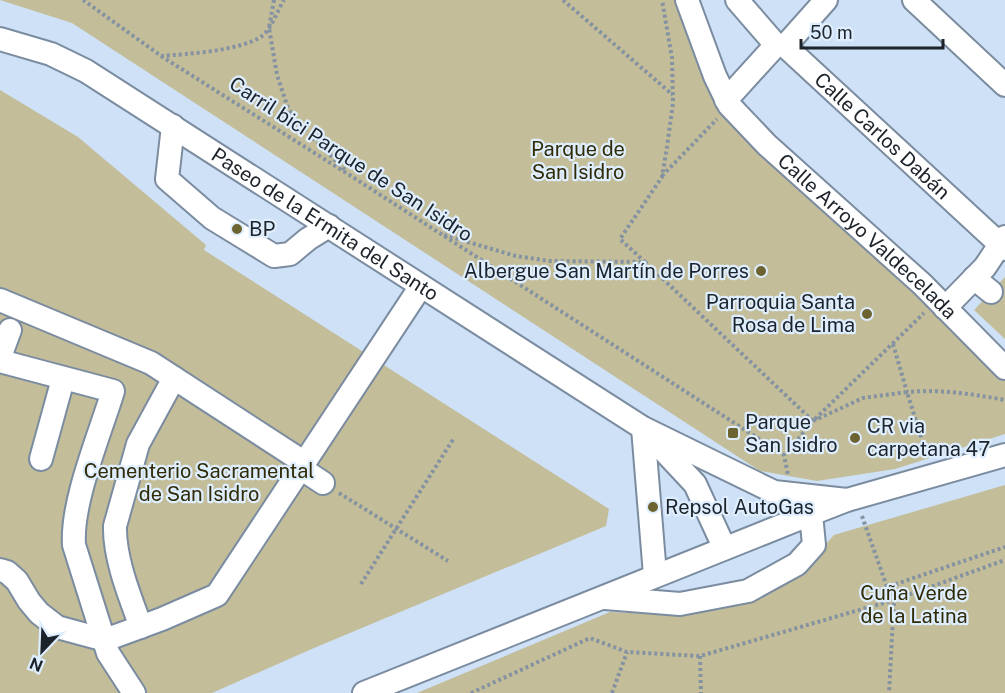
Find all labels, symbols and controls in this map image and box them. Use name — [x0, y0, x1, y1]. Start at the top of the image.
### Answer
scale bar — [801, 12, 944, 50]
text: 50 m — [810, 22, 853, 43]
street label: Calle Carlos Dabán — [810, 67, 955, 204]
street label: Carril bici Parque de San Isidro — [225, 71, 477, 247]
park label: Parque de San Isidro — [531, 137, 625, 184]
street label: Paseo de la Ermita del Santo — [207, 143, 443, 306]
street label: Calle Arroyo Valdecelada — [773, 149, 962, 324]
place label: BP — [249, 217, 276, 241]
marker: BP — [230, 222, 244, 236]
place label: Albergue San Martín de Porres — [464, 259, 749, 283]
marker: Albergue San Martín de Porres — [754, 264, 768, 278]
place label: Parroquia Santa Rosa de Lima — [706, 290, 855, 337]
marker: Parroquia Santa Rosa de Lima — [860, 307, 874, 321]
place label: Parque San Isidro — [745, 410, 838, 457]
place label: CR via carpetana 47 — [867, 414, 990, 461]
marker: Parque San Isidro — [726, 426, 740, 440]
marker: CR via carpetana 47 — [848, 431, 862, 445]
park label: Cementerio Sacramental de San Isidro — [84, 459, 314, 506]
place label: Repsol AutoGas — [665, 495, 814, 519]
marker: Repsol AutoGas — [646, 500, 660, 514]
park label: Cuña Verde de la Latina — [860, 581, 968, 628]
north arrow — [12, 621, 72, 681]
text: N — [27, 653, 46, 676]

